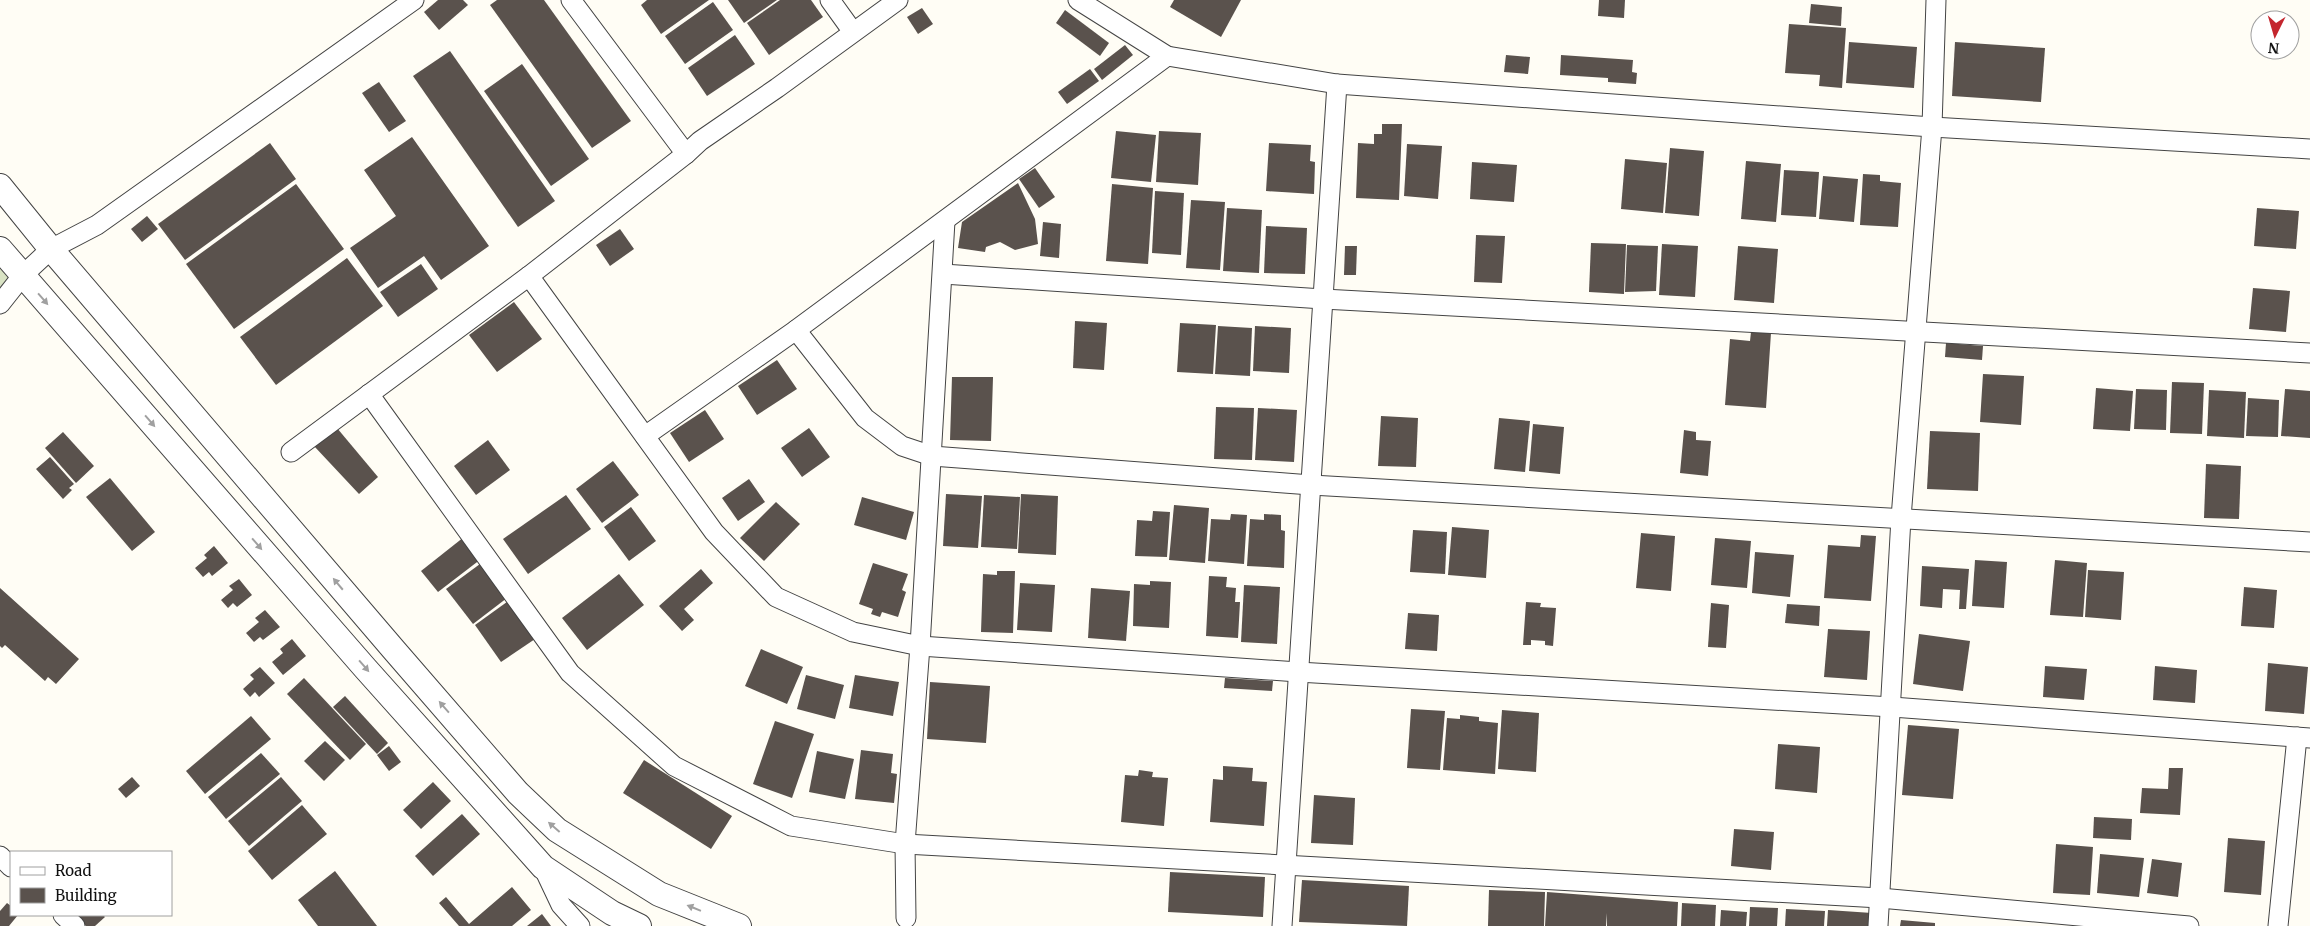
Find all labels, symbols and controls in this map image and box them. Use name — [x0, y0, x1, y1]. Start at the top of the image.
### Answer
north arrow — [2250, 10, 2300, 60]
text: N — [2268, 39, 2280, 57]
one-way arrow — [38, 292, 49, 305]
one-way arrow — [144, 415, 156, 427]
one-way arrow — [251, 537, 263, 549]
one-way arrow — [332, 578, 343, 591]
one-way arrow — [358, 660, 369, 673]
one-way arrow — [438, 701, 449, 714]
one-way arrow — [547, 821, 560, 832]
legend — [10, 851, 172, 916]
text: Road — [55, 861, 91, 880]
text: Building — [55, 886, 117, 905]
one-way arrow — [687, 904, 701, 912]

